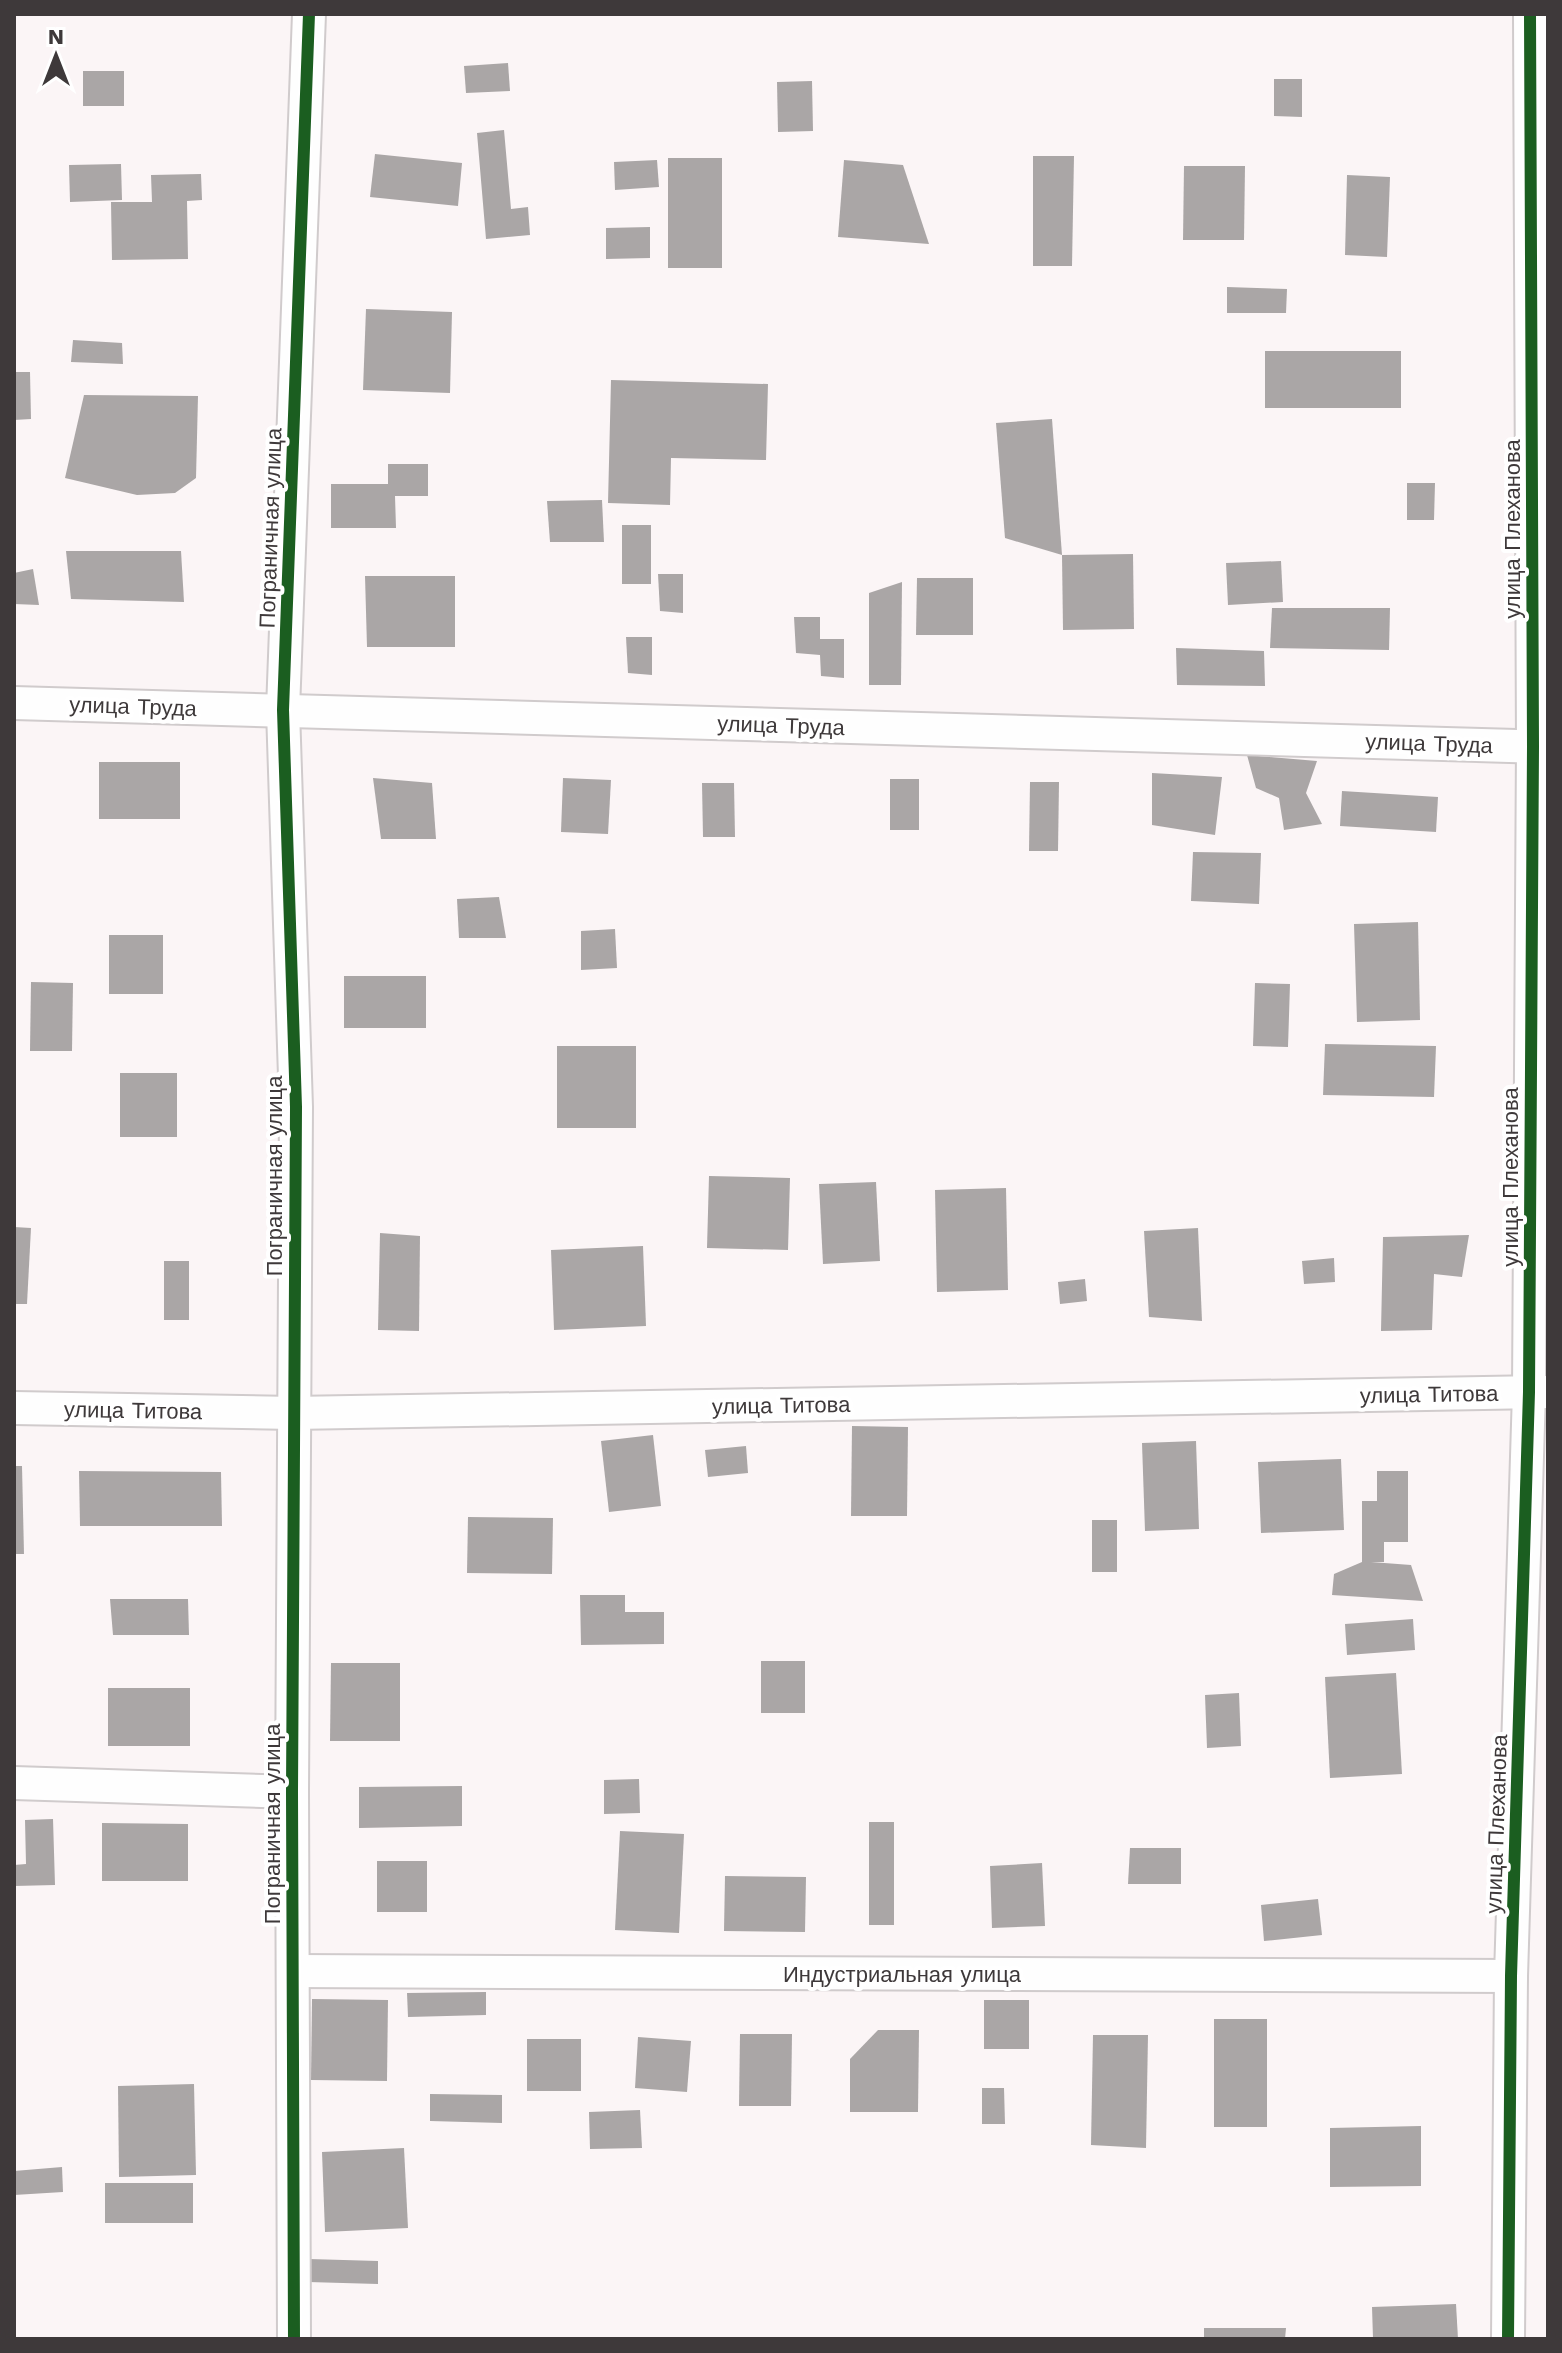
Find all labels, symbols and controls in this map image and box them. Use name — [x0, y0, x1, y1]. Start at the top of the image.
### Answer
north arrow — [16, 16, 96, 96]
text: N — [48, 24, 64, 49]
street label: Пограничная улица — [255, 427, 287, 629]
street label: улица Плеханова — [1500, 439, 1525, 619]
street label: улица Труда — [69, 692, 198, 721]
street label: улица Труда — [717, 711, 846, 740]
street label: улица Труда — [1365, 729, 1494, 758]
street label: Пограничная улица — [262, 1075, 287, 1276]
street label: улица Плеханова — [1498, 1087, 1523, 1267]
street label: улица Титова — [1360, 1381, 1499, 1408]
street label: улица Титова — [712, 1392, 851, 1419]
street label: улица Титова — [64, 1397, 203, 1424]
street label: Пограничная улица — [260, 1723, 285, 1924]
street label: улица Плеханова — [1481, 1733, 1512, 1914]
street label: Индустриальная улица — [783, 1962, 1022, 1987]

